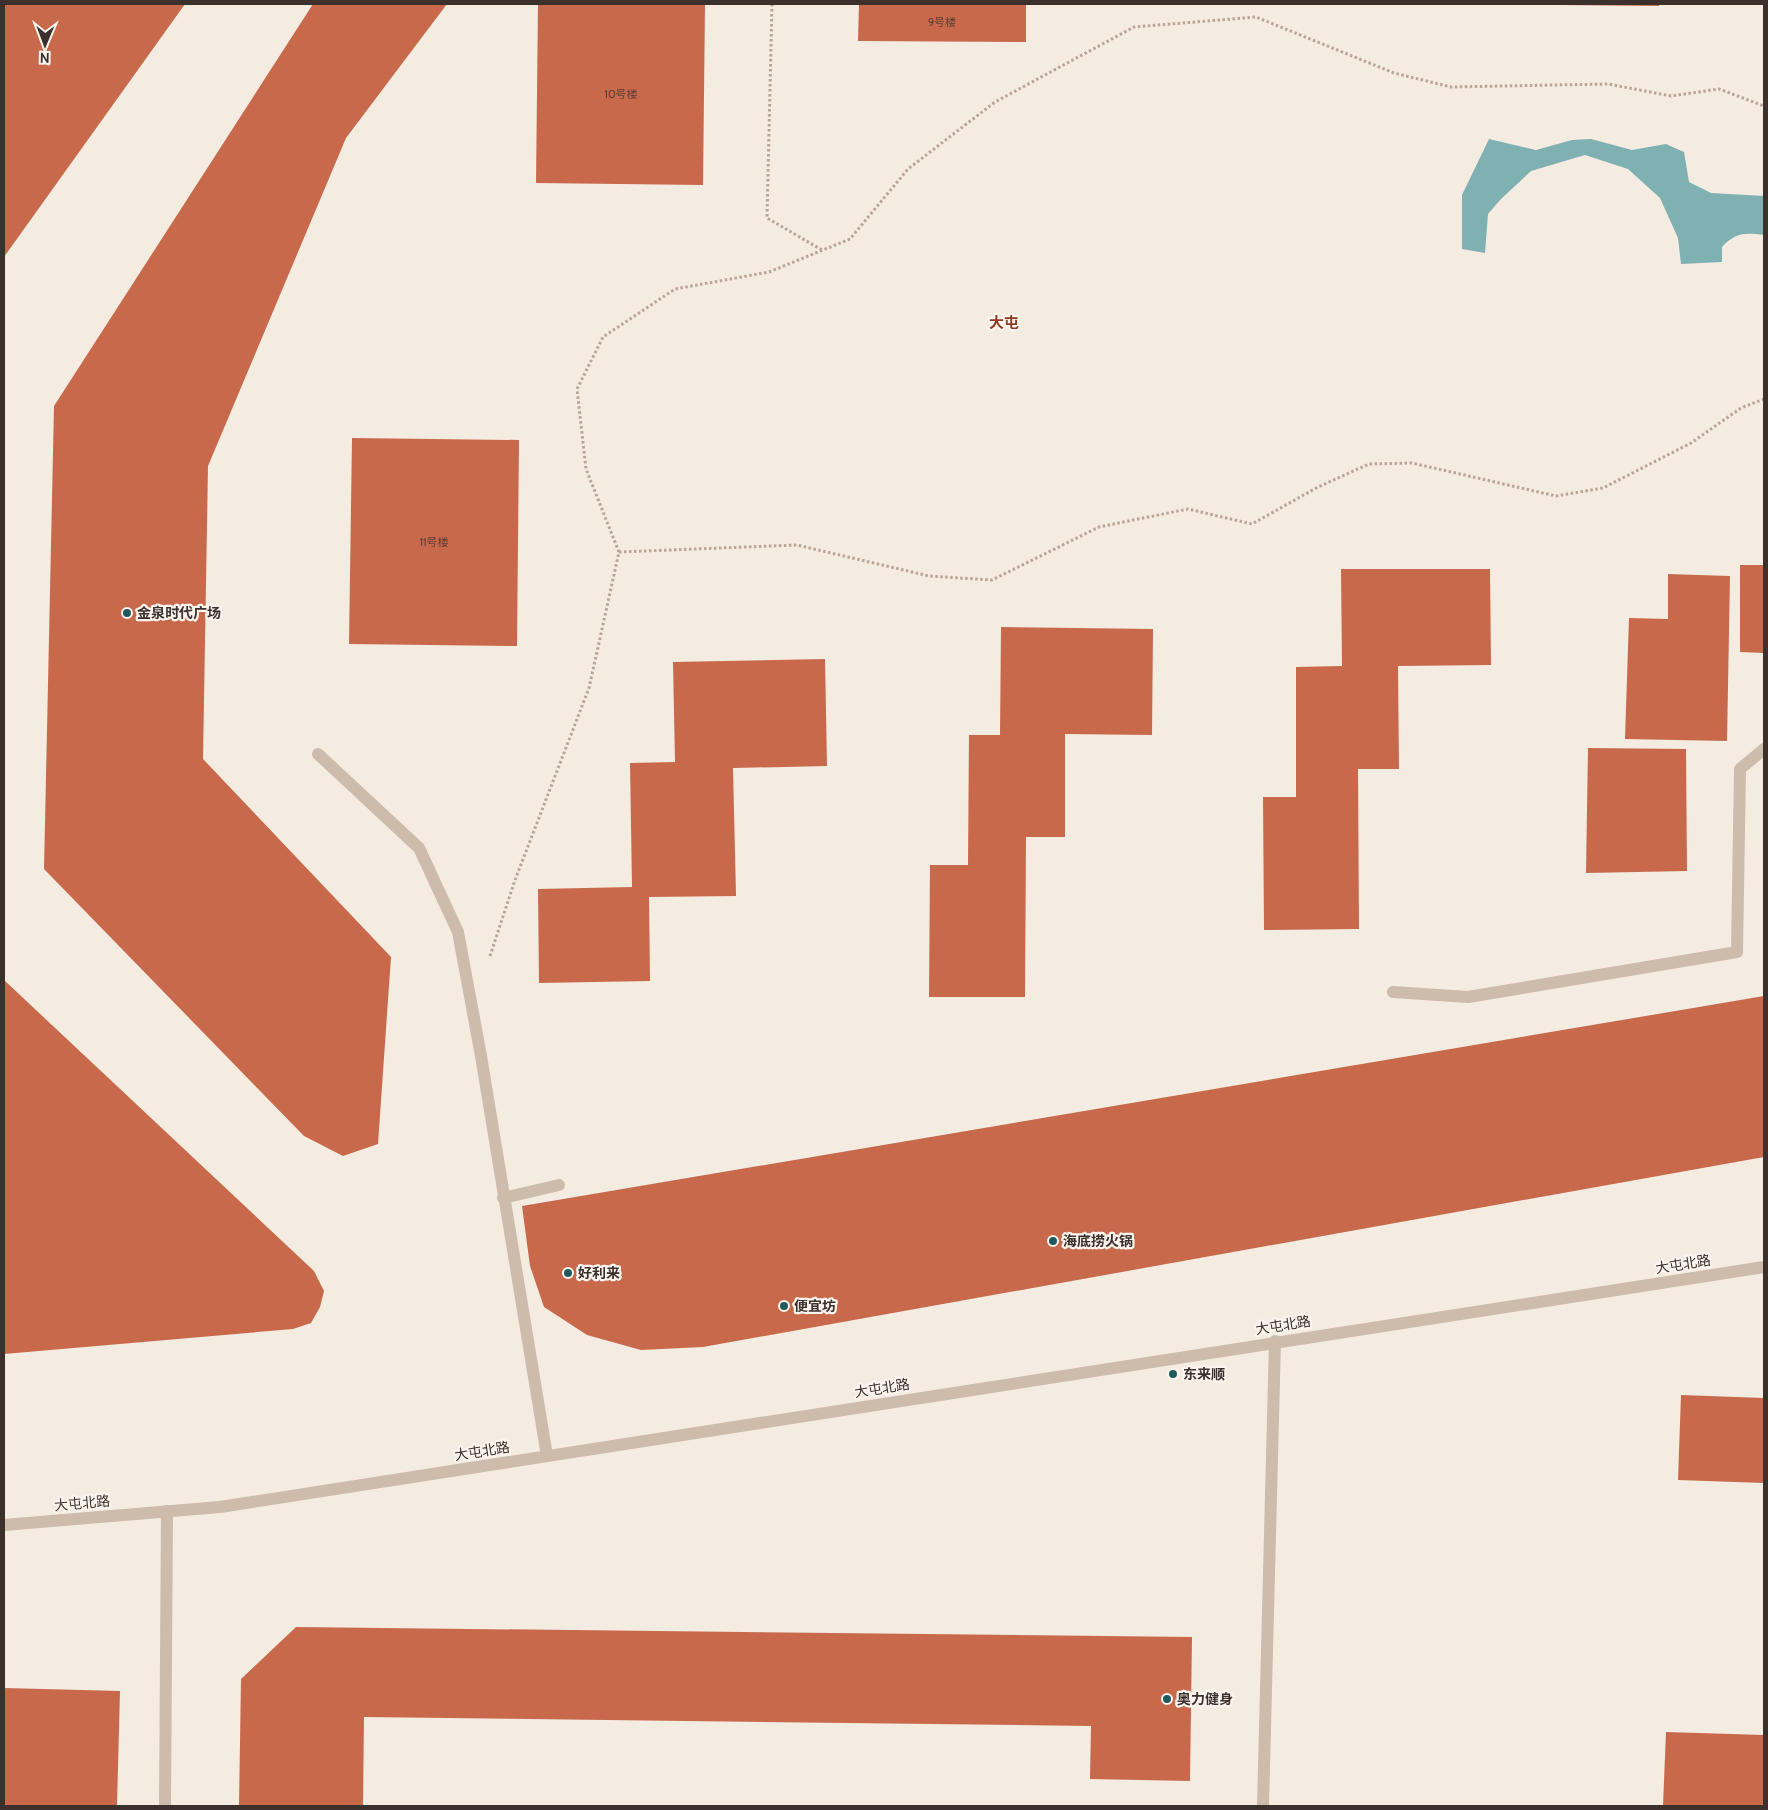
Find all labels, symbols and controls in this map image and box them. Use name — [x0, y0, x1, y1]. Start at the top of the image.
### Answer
house number: 9号楼 — [928, 15, 956, 29]
north arrow — [20, 20, 70, 70]
text: N — [40, 49, 50, 67]
house number: 10号楼 — [604, 87, 638, 101]
district label: 大屯 — [989, 314, 1019, 332]
house number: 11号楼 — [419, 535, 449, 549]
place label: 金泉时代广场 — [137, 604, 221, 622]
marker: 金泉时代广场 — [121, 607, 133, 619]
place label: 海底捞火锅 — [1063, 1232, 1133, 1250]
marker: 海底捞火锅 — [1047, 1235, 1059, 1247]
street label: 大屯北路 — [1654, 1251, 1712, 1277]
place label: 好利来 — [578, 1264, 620, 1282]
marker: 好利来 — [562, 1267, 574, 1279]
place label: 便宜坊 — [794, 1297, 836, 1315]
marker: 便宜坊 — [778, 1300, 790, 1312]
street label: 大屯北路 — [1254, 1312, 1312, 1338]
place label: 东来顺 — [1183, 1365, 1225, 1383]
marker: 东来顺 — [1167, 1368, 1179, 1380]
street label: 大屯北路 — [853, 1375, 911, 1401]
street label: 大屯北路 — [453, 1438, 511, 1464]
street label: 大屯北路 — [53, 1492, 111, 1514]
place label: 奥力健身 — [1177, 1690, 1233, 1708]
marker: 奥力健身 — [1161, 1693, 1173, 1705]

